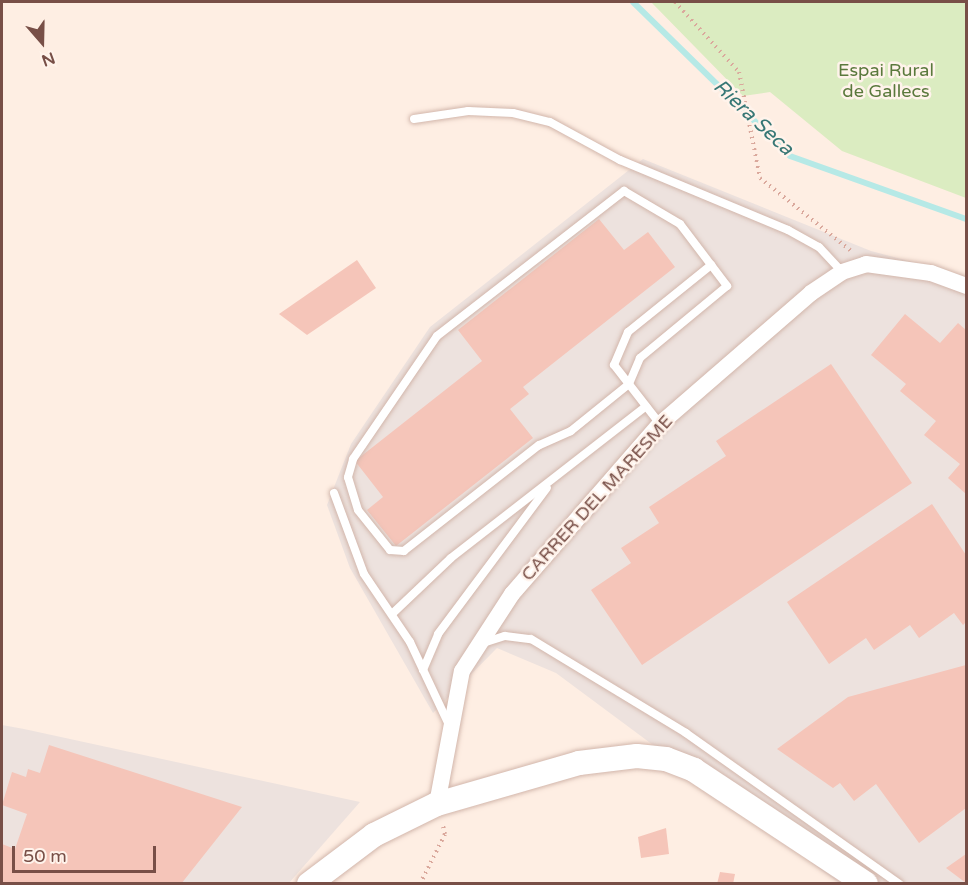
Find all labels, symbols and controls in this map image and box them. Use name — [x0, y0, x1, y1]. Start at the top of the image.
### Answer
north arrow — [12, 12, 72, 72]
text: N — [39, 47, 58, 71]
park label: Espai Rural de Gallecs — [838, 60, 934, 103]
water label: Riera Seca — [708, 75, 798, 161]
street label: CARRER DEL MARESME — [517, 411, 677, 585]
scale bar — [15, 834, 159, 872]
text: 50 m — [23, 845, 67, 867]

